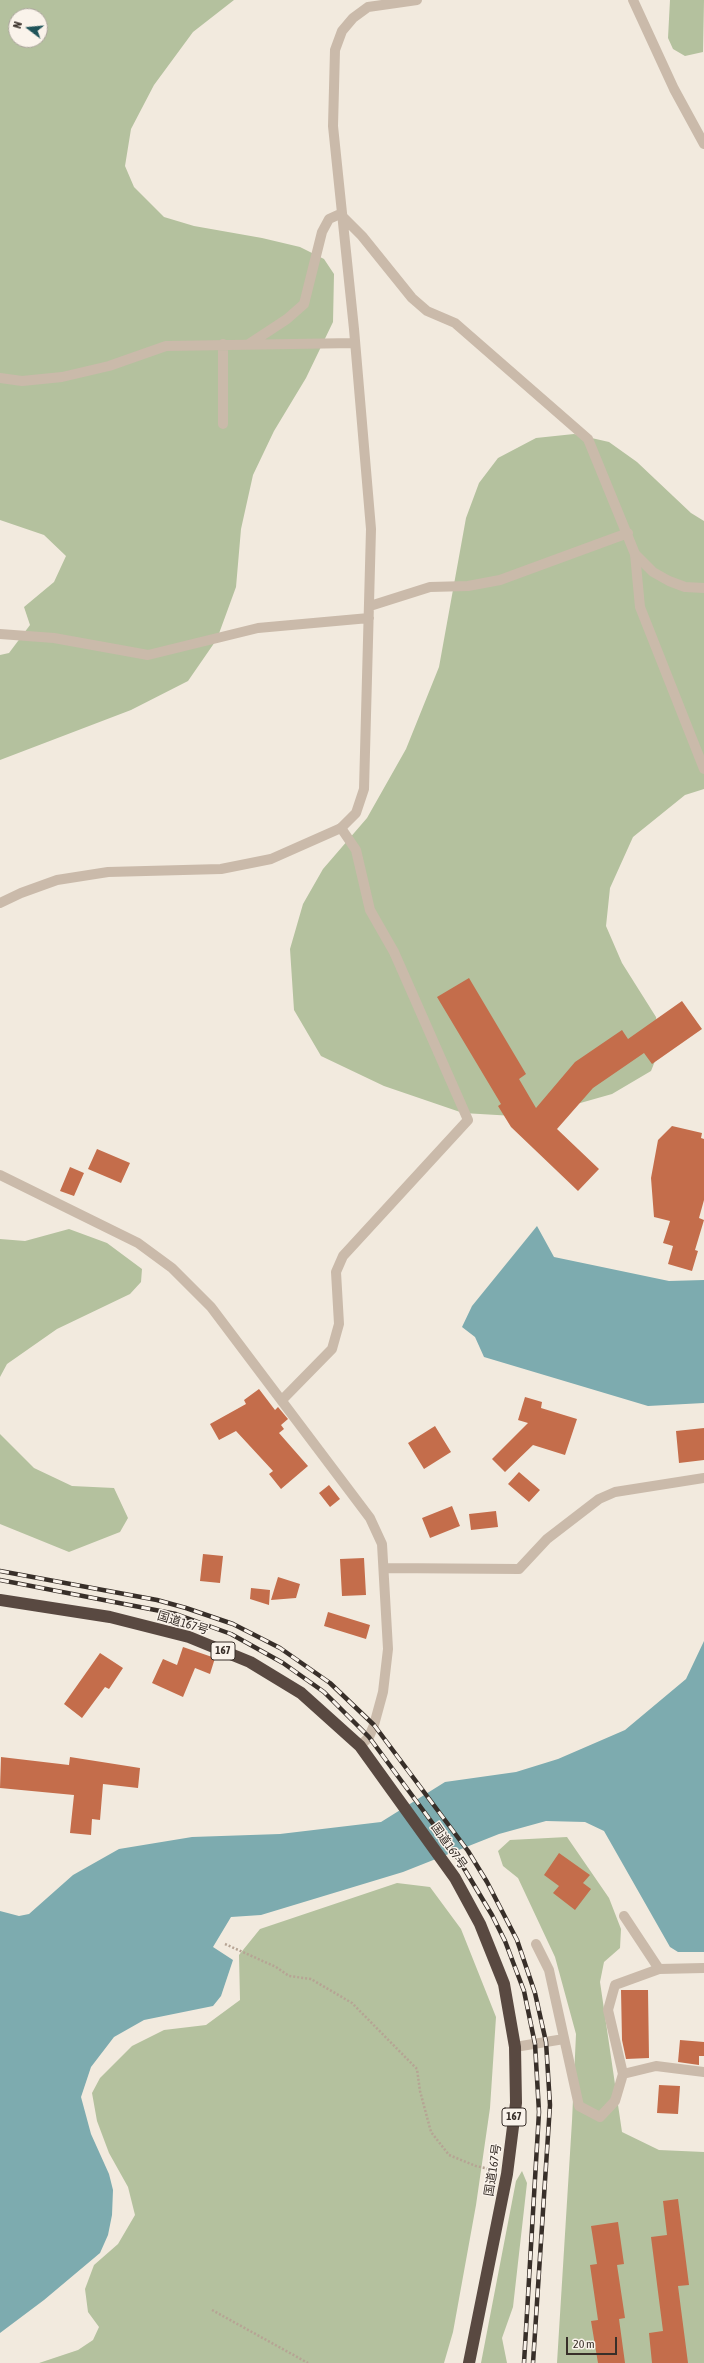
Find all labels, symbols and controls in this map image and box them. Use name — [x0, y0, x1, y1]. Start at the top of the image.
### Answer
north arrow — [8, 8, 48, 48]
text: N — [11, 20, 24, 30]
street label: 国道167号 — [156, 1608, 210, 1638]
road number: 167 — [211, 1642, 235, 1660]
street label: 国道167号 — [428, 1820, 470, 1872]
road number: 167 — [502, 2108, 526, 2126]
street label: 国道167号 — [482, 2143, 504, 2197]
scale bar — [568, 2329, 619, 2355]
text: 20 m — [573, 2337, 595, 2351]

